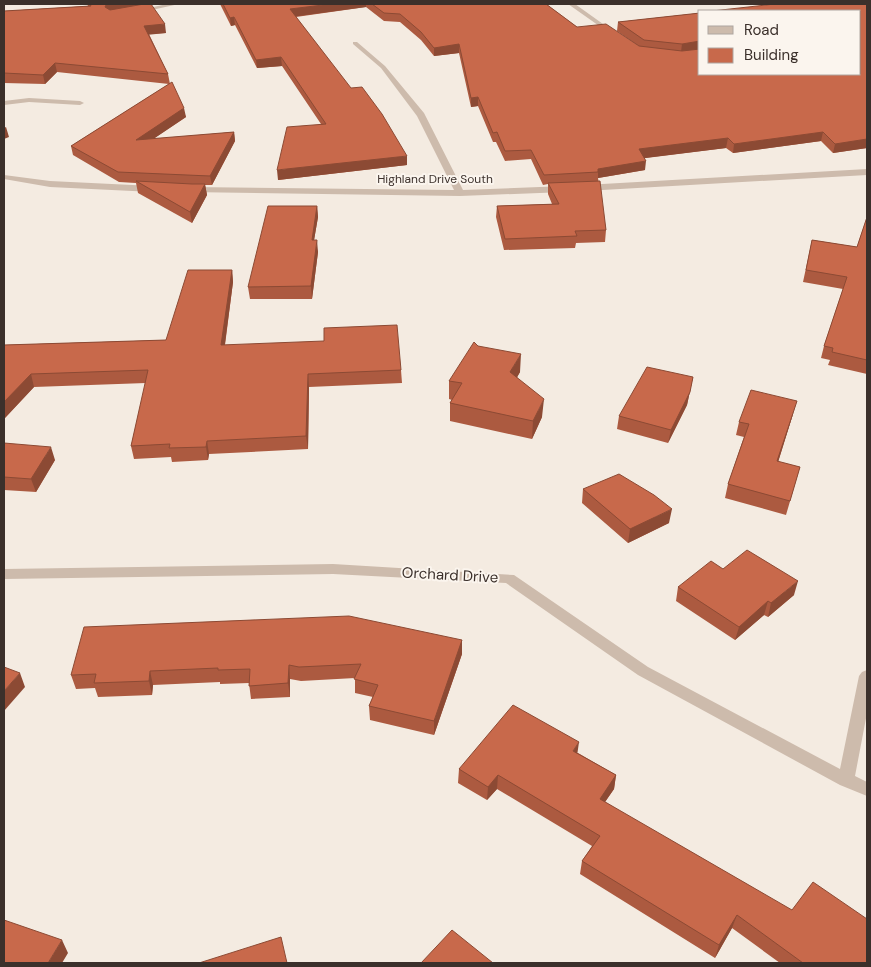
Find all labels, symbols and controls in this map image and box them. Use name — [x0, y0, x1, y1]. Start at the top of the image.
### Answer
legend — [698, 10, 861, 75]
text: Road — [744, 20, 779, 40]
text: Building — [744, 45, 799, 65]
street label: Highland Drive South — [377, 171, 493, 187]
street label: Orchard Drive — [401, 562, 499, 588]

